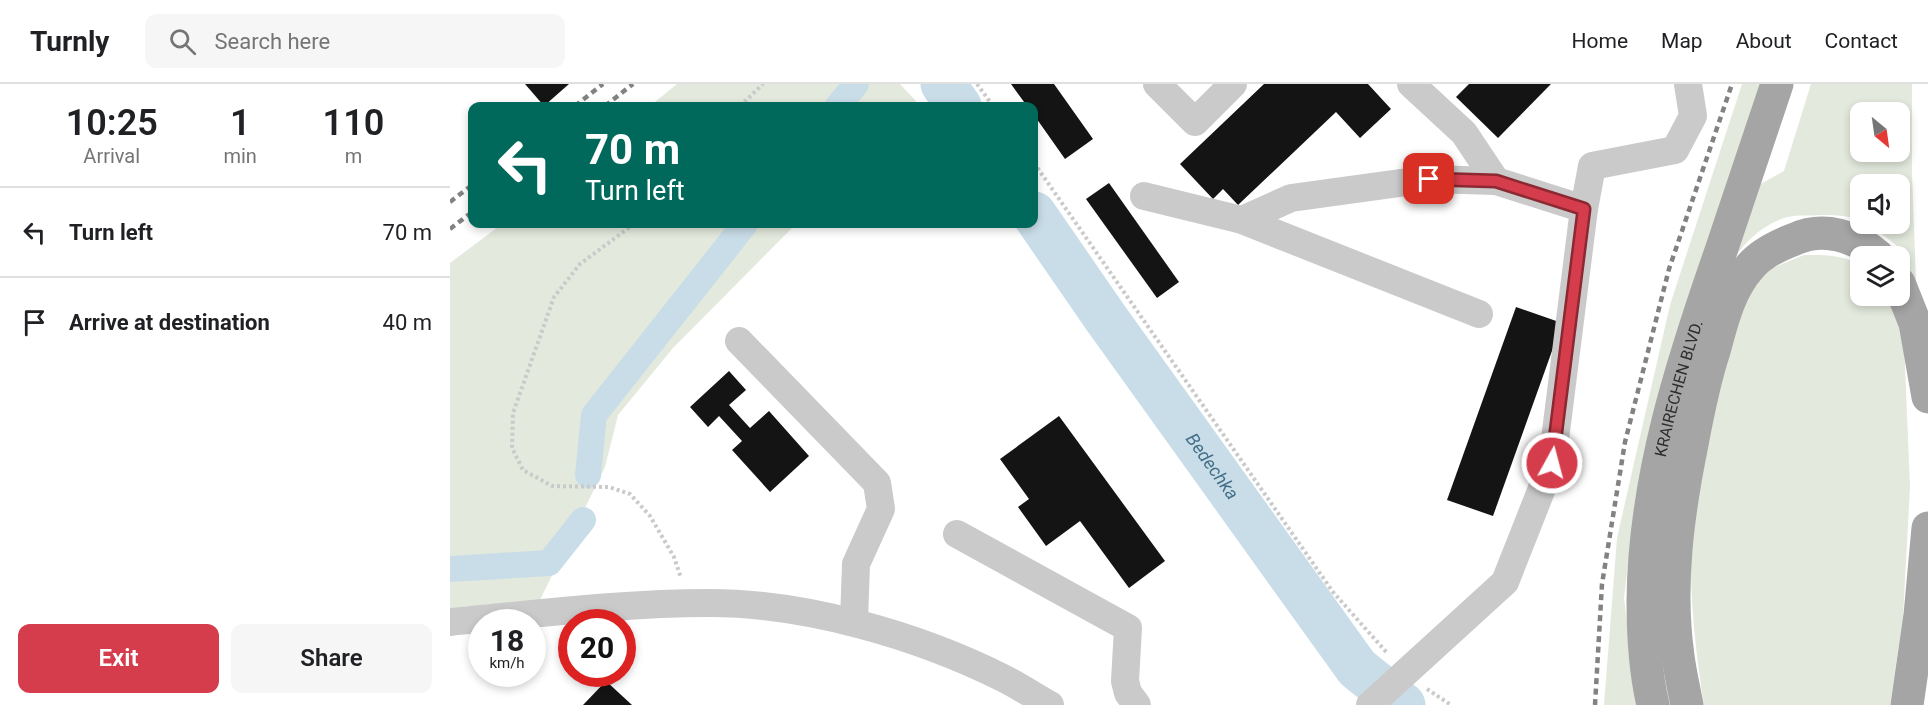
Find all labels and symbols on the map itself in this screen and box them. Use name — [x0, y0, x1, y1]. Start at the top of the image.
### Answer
north arrow — [1850, 102, 1910, 162]
pin — [1403, 153, 1454, 204]
street label: KRAIRECHEN BLVD. — [1651, 318, 1707, 459]
water label: Bedechka — [1182, 429, 1243, 503]
position arrow — [1520, 431, 1584, 495]
speed limit sign: 20 — [558, 609, 636, 687]

